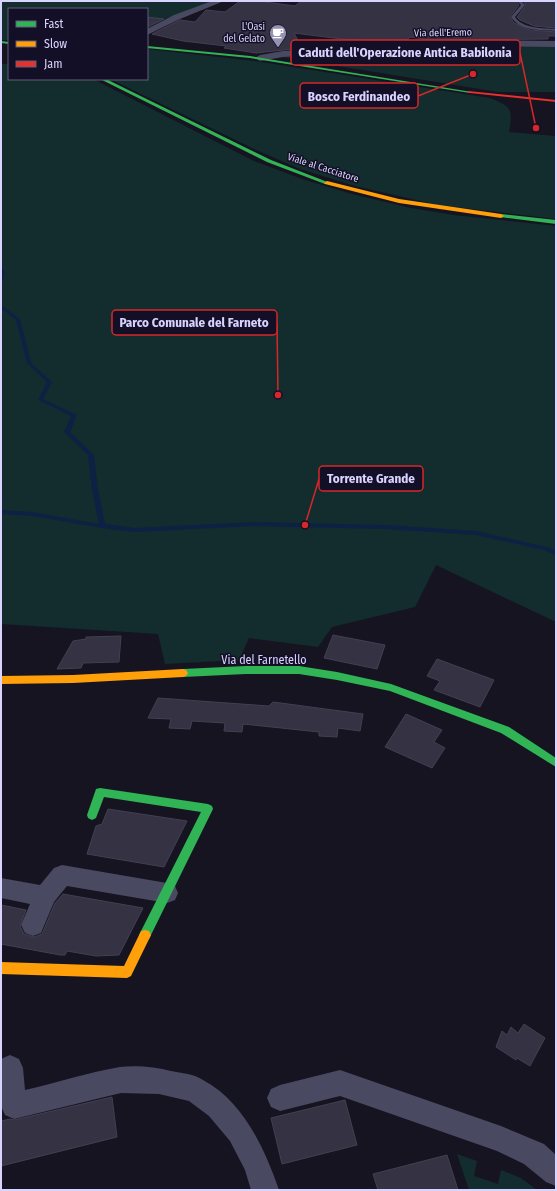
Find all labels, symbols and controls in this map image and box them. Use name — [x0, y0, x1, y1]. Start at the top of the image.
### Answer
legend — [8, 8, 148, 80]
text: Fast — [44, 17, 63, 31]
place label: L'Oasi del Gelato — [223, 21, 265, 45]
cafe icon: L'Oasi del Gelato — [268, 23, 288, 48]
street label: Via dell'Eremo — [414, 26, 472, 40]
text: Slow — [44, 37, 67, 51]
callout: Caduti dell'Operazione Antica Babilonia — [291, 40, 520, 65]
text: Caduti dell'Operazione Antica Babilonia — [298, 45, 512, 60]
text: Jam — [44, 57, 62, 71]
callout: Bosco Ferdinandeo — [300, 83, 418, 108]
text: Bosco Ferdinandeo — [308, 89, 410, 104]
street label: Viale al Cacciatore — [286, 151, 360, 185]
callout: Parco Comunale del Farneto — [112, 310, 277, 335]
text: Parco Comunale del Farneto — [119, 315, 269, 330]
callout: Torrente Grande — [319, 466, 423, 491]
text: Torrente Grande — [327, 471, 415, 486]
street label: Via del Farnetello — [221, 653, 307, 667]

